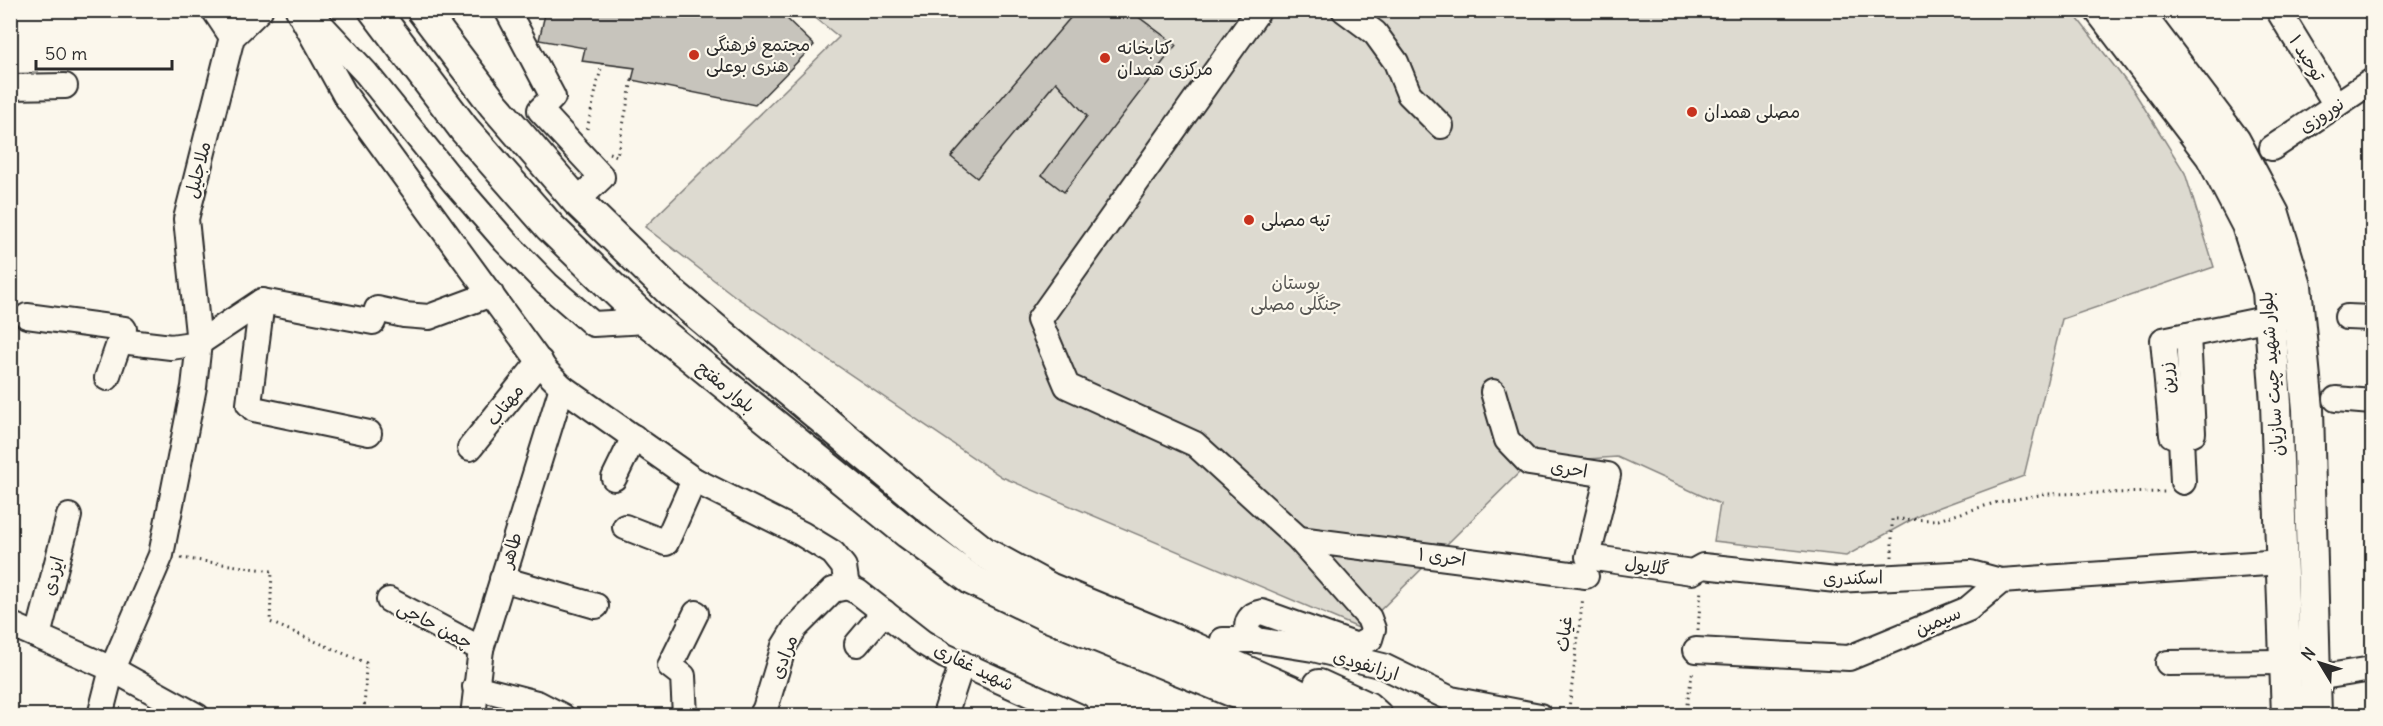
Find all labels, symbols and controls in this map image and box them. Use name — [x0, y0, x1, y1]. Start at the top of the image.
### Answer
street label: توحید ۱ — [2284, 30, 2331, 86]
scale bar — [36, 33, 172, 71]
place label: مجتمع فرهنگی هنری بوعلی — [706, 33, 810, 77]
place label: کتابخانه مرکزی همدان — [1117, 36, 1213, 80]
text: 50 m — [45, 42, 87, 65]
marker: مجتمع فرهنگی هنری بوعلی — [687, 48, 701, 62]
marker: کتابخانه مرکزی همدان — [1098, 51, 1112, 65]
street label: نوروزی — [2294, 91, 2349, 138]
place label: مصلی همدان — [1704, 100, 1800, 123]
marker: مصلی همدان — [1685, 105, 1699, 119]
street label: ملاجلیل — [179, 139, 216, 201]
place label: تپه مصلی — [1261, 208, 1331, 232]
marker: تپه مصلی — [1242, 213, 1256, 227]
park label: بوستان جنگلی مصلی — [1250, 271, 1342, 315]
street label: بلوار شهید چیت سازیان — [2254, 291, 2290, 457]
street label: بلوار مفتح — [692, 355, 760, 419]
street label: زرین — [2153, 361, 2180, 395]
street label: مهتاب — [481, 379, 528, 430]
street label: احری — [1549, 455, 1589, 482]
street label: طاهر — [494, 530, 527, 572]
street label: احری ۱ — [1417, 542, 1467, 571]
street label: گلایول — [1623, 551, 1671, 580]
street label: ایزدی — [36, 554, 69, 598]
street label: اسکندری — [1823, 565, 1883, 590]
street label: چمن حاجی — [393, 595, 477, 655]
street label: سیمین — [1911, 601, 1964, 640]
street label: غیاث — [1550, 615, 1577, 653]
street label: مرادی — [765, 632, 802, 682]
north arrow — [2290, 633, 2350, 693]
street label: شهید غفاری — [931, 637, 1018, 696]
text: N — [2297, 643, 2319, 664]
street label: ارزانفودی — [1331, 644, 1402, 685]

